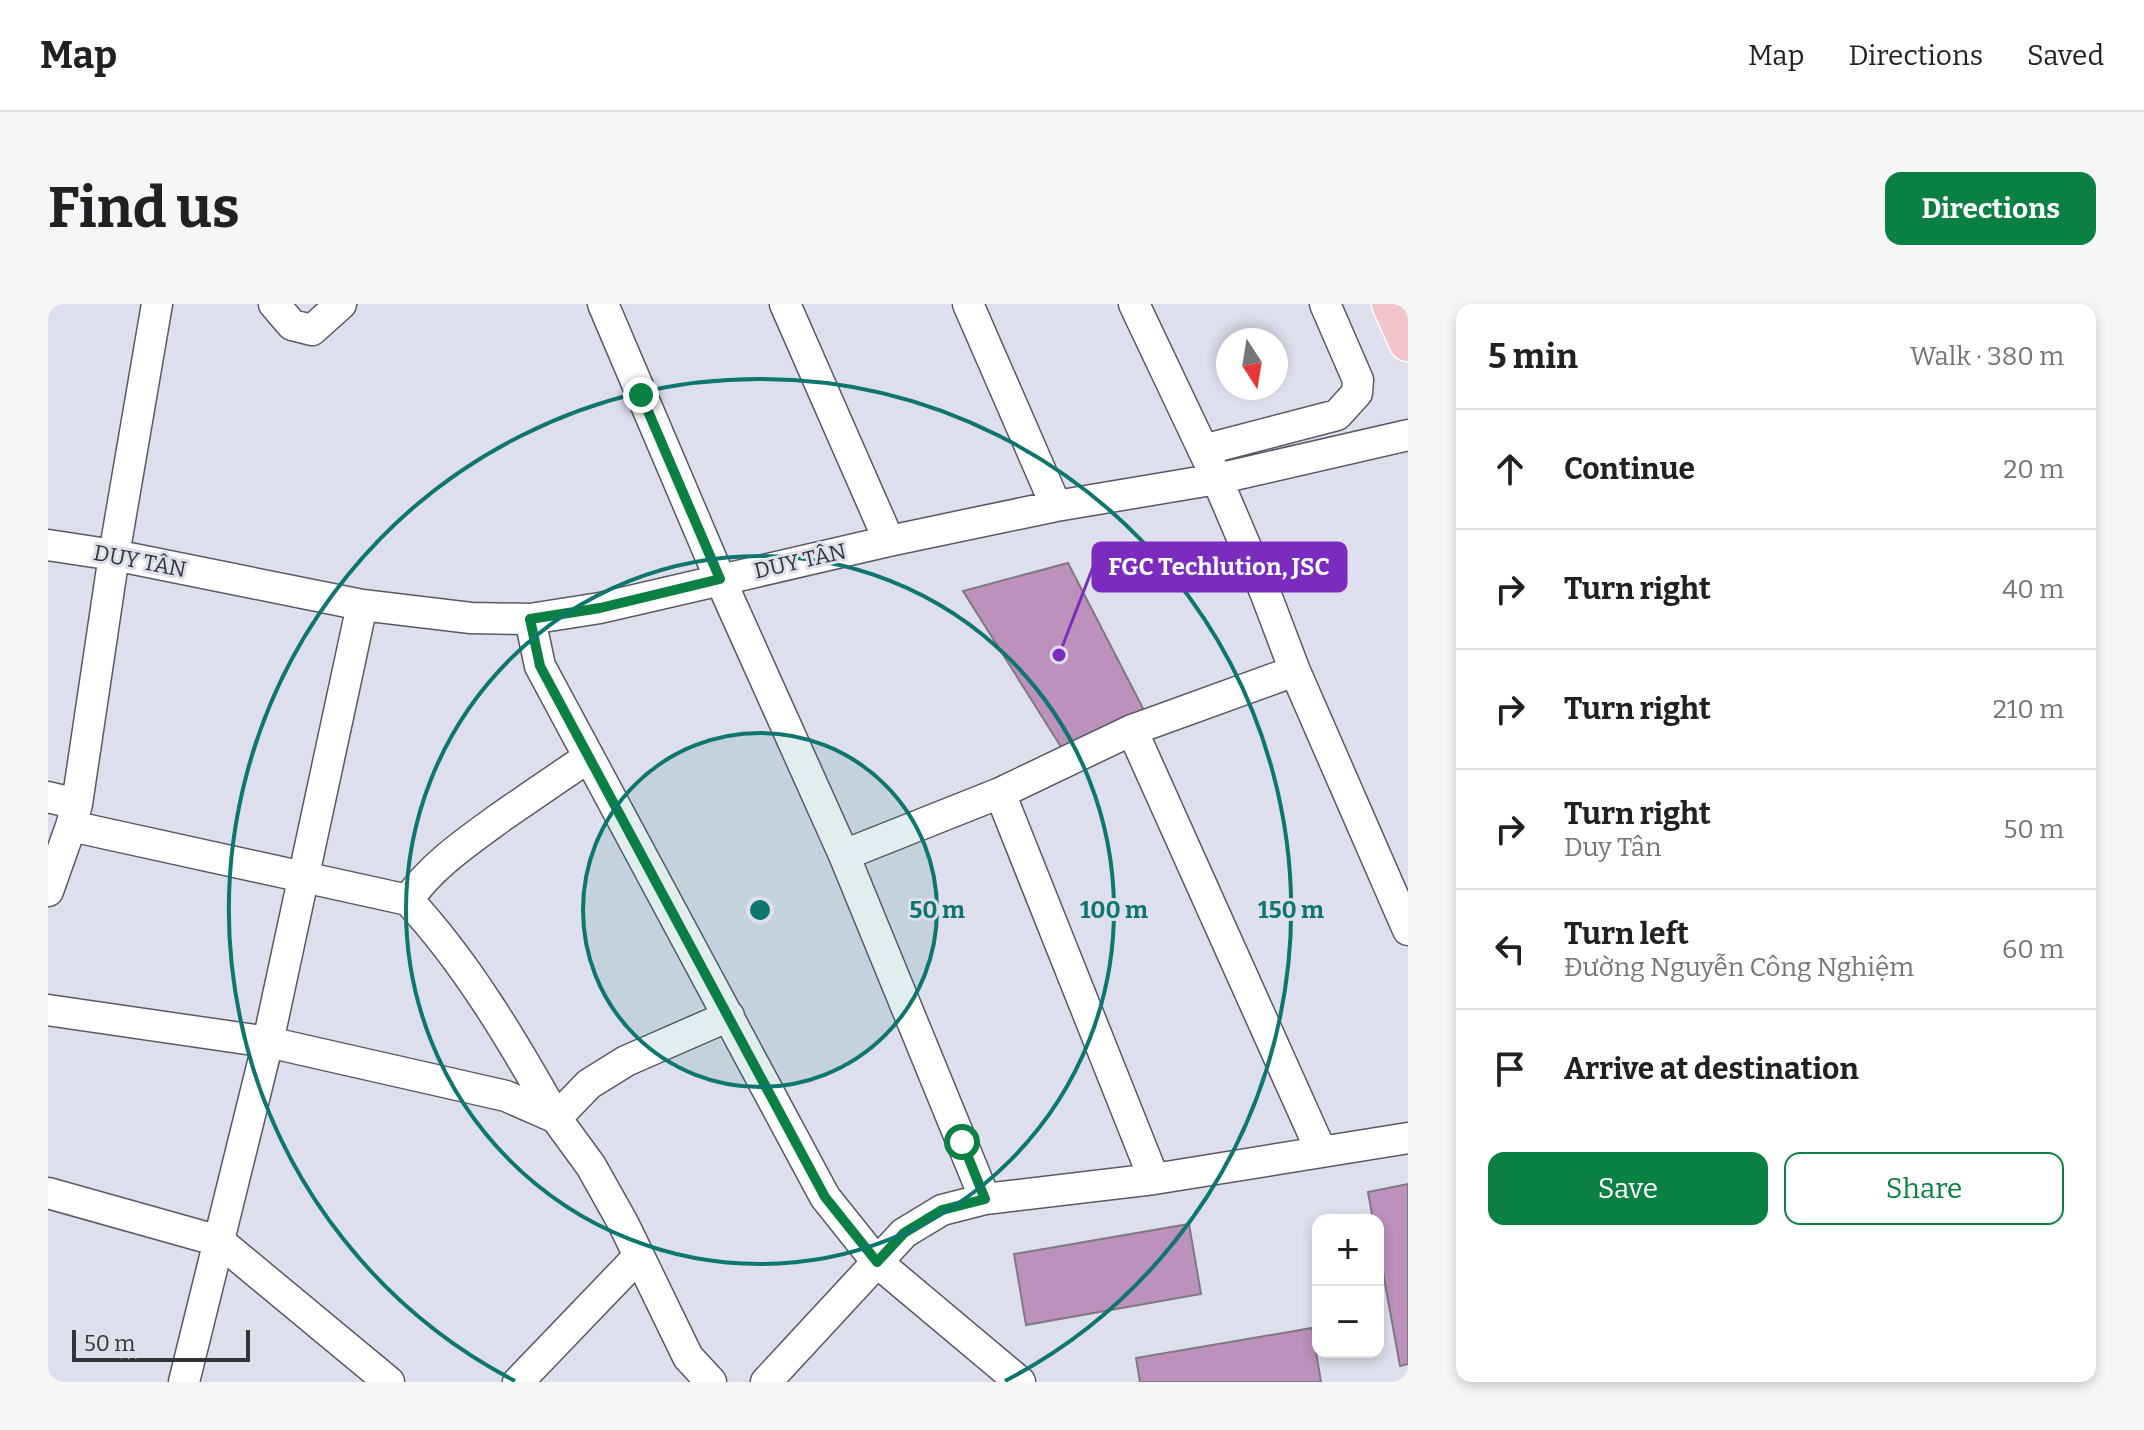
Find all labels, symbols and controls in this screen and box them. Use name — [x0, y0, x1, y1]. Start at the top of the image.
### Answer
text: Map — [40, 32, 117, 78]
text: Map — [1748, 39, 1804, 72]
text: Directions — [1848, 39, 1983, 72]
text: Saved — [2027, 39, 2104, 72]
button: Directions — [1885, 172, 2096, 245]
text: Find us — [48, 175, 240, 242]
north arrow — [1216, 328, 1288, 400]
text: 5 min — [1488, 336, 1578, 377]
text: Walk · 380 m — [1910, 341, 2064, 372]
route end — [623, 377, 659, 413]
icon: ahead — [1488, 447, 1532, 491]
text: Continue — [1564, 451, 1695, 487]
text: 20 m — [2003, 454, 2064, 485]
street label: DUY TÂN — [751, 537, 849, 585]
street label: DUY TÂN — [91, 539, 189, 583]
callout: FGC Techlution, JSC — [1093, 543, 1346, 591]
text: FGC Techlution, JSC — [1108, 553, 1330, 581]
icon: right — [1488, 567, 1532, 611]
text: Turn right — [1564, 571, 1711, 607]
text: 40 m — [2002, 574, 2064, 605]
icon: right — [1488, 687, 1532, 731]
text: Turn right — [1564, 691, 1711, 727]
text: 210 m — [1993, 694, 2064, 725]
text: Turn right — [1564, 796, 1711, 832]
icon: right — [1488, 807, 1532, 851]
text: 50 m — [2003, 814, 2064, 845]
text: Duy Tân — [1564, 832, 1661, 863]
centre of rings — [746, 896, 774, 924]
text: 50 m — [909, 896, 965, 924]
text: 100 m — [1080, 896, 1148, 924]
text: 150 m — [1258, 896, 1324, 924]
text: Turn left — [1564, 916, 1689, 952]
icon: left — [1488, 927, 1532, 971]
text: 60 m — [2002, 934, 2064, 965]
text: Đường Nguyễn Công Nghiệm — [1564, 952, 1914, 983]
icon: arrive — [1488, 1047, 1532, 1091]
text: Arrive at destination — [1564, 1051, 1859, 1087]
route start — [944, 1124, 980, 1160]
button: Save — [1488, 1152, 1768, 1225]
button: Share — [1784, 1152, 2064, 1225]
map controls — [1312, 1214, 1384, 1358]
button: + — [1312, 1214, 1384, 1286]
button: − — [1312, 1286, 1384, 1358]
scale bar — [72, 1326, 250, 1362]
text: 50 m — [84, 1330, 135, 1357]

